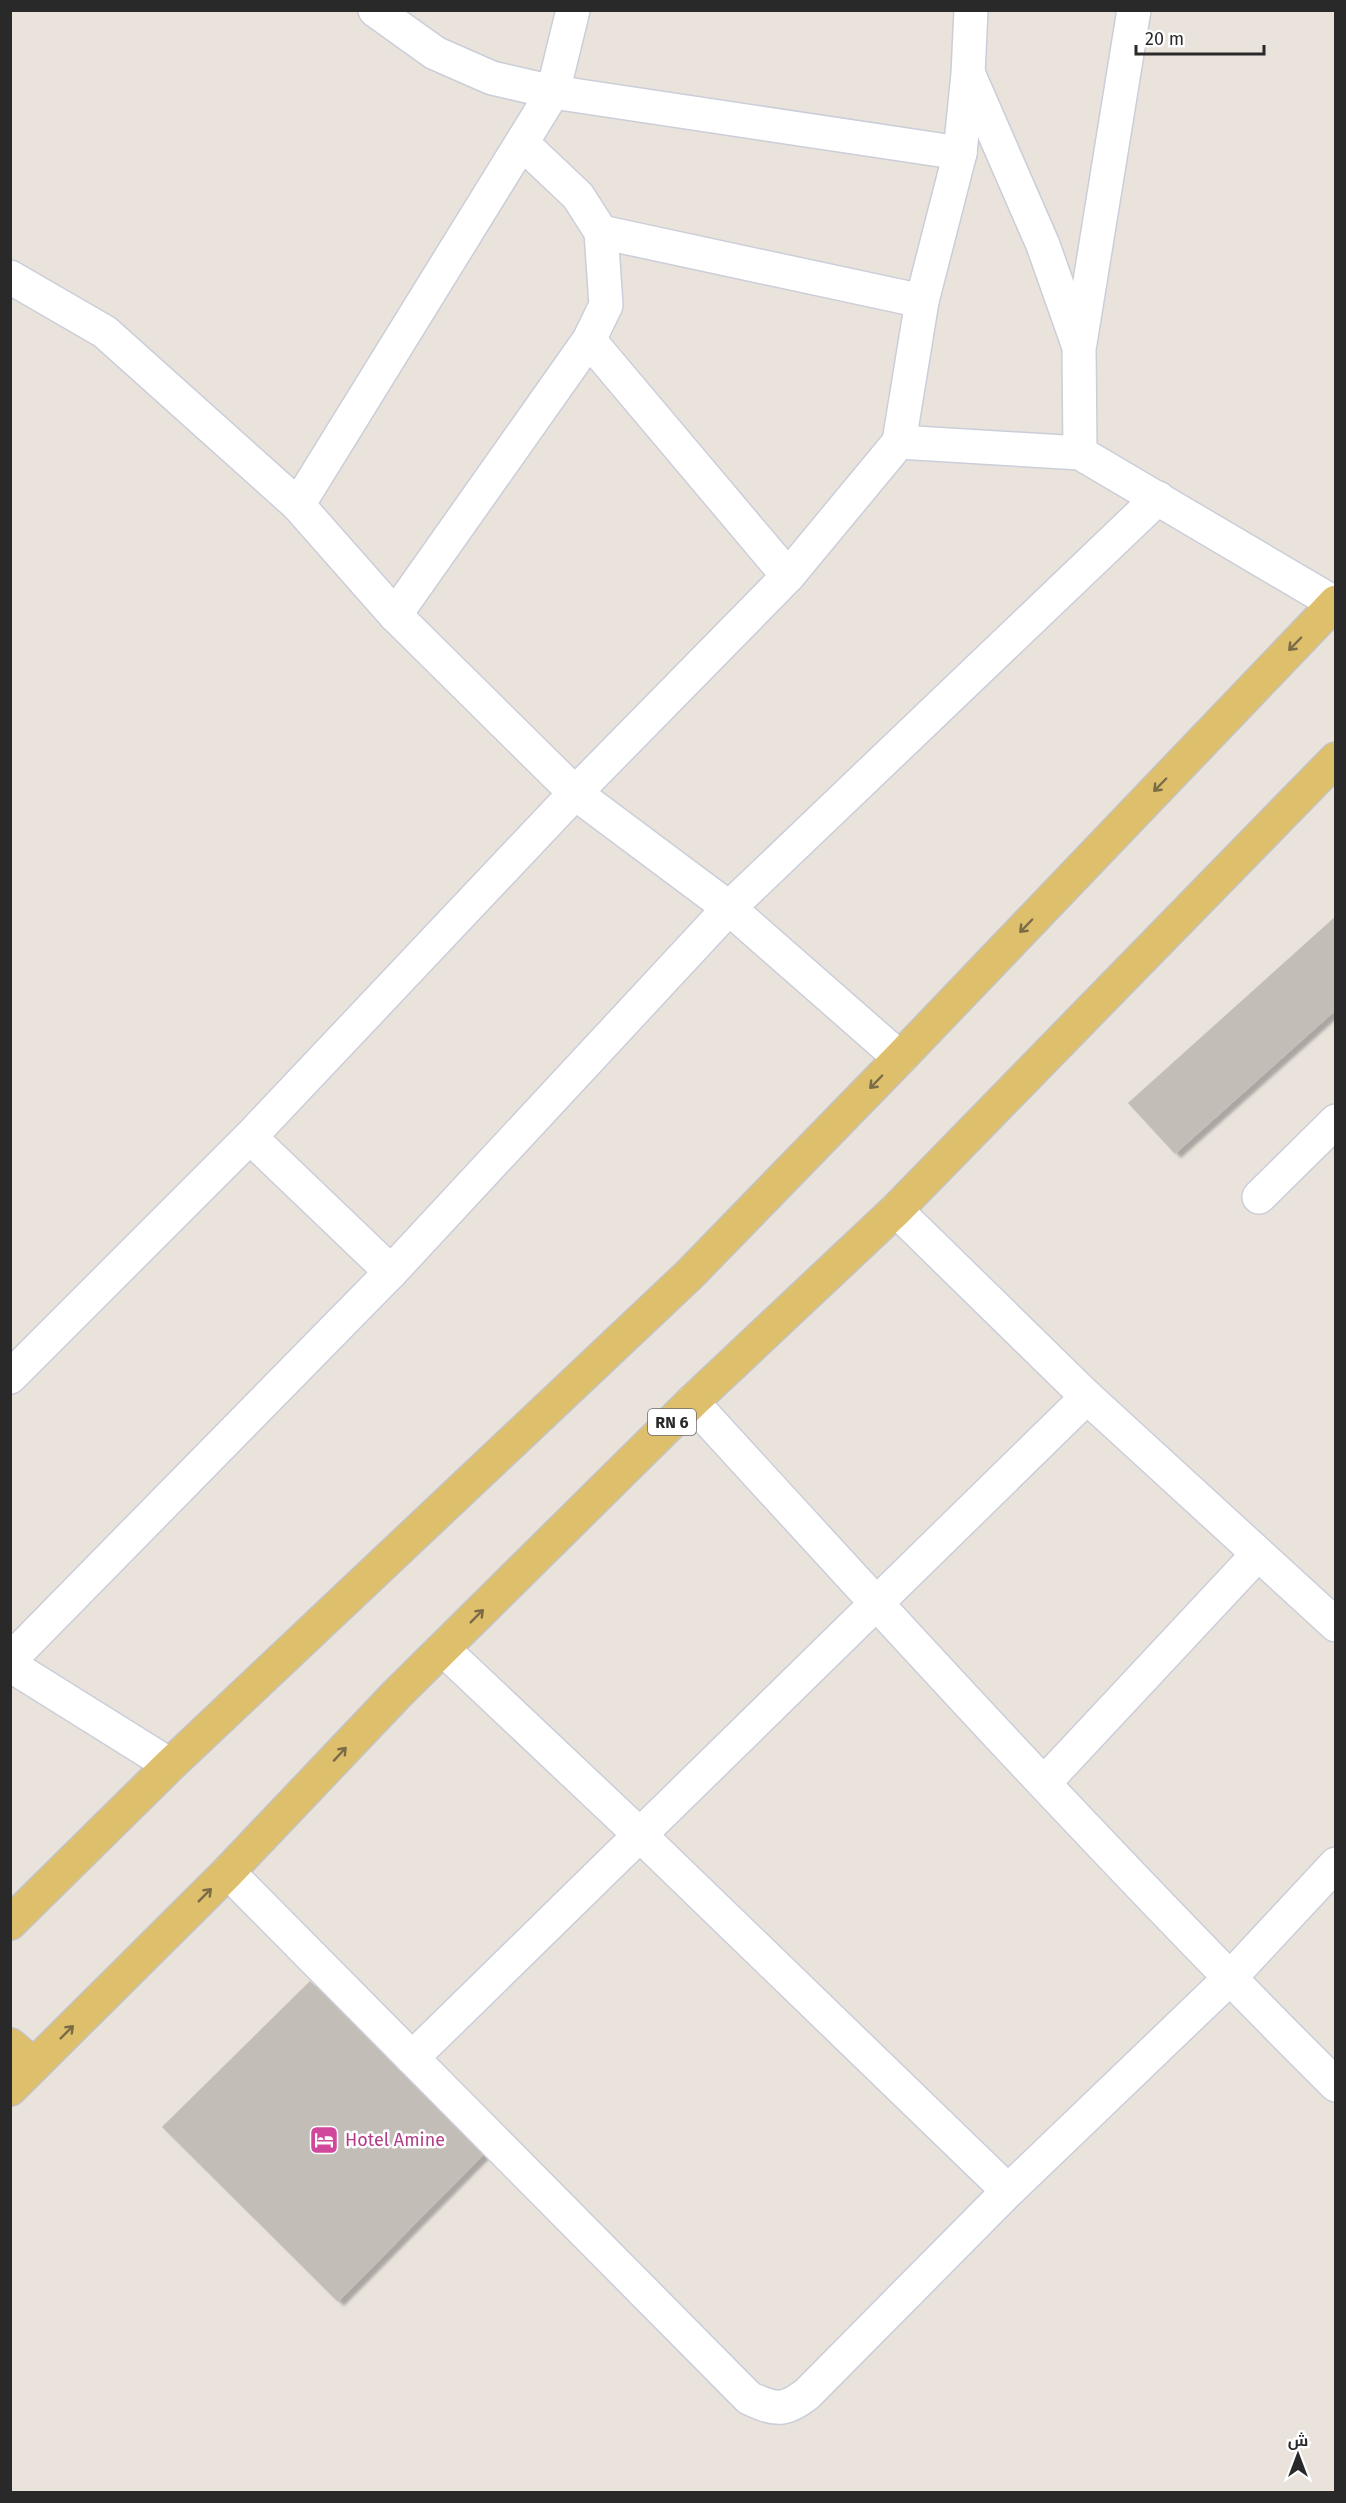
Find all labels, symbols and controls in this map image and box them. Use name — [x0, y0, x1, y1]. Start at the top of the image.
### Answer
scale bar — [1136, 18, 1264, 56]
text: 20 m — [1145, 28, 1184, 50]
one-way arrow — [1288, 637, 1302, 652]
one-way arrow — [1153, 778, 1168, 793]
one-way arrow — [1019, 919, 1033, 934]
one-way arrow — [869, 1075, 884, 1090]
road number: RN 6 — [648, 1409, 696, 1435]
one-way arrow — [469, 1608, 484, 1623]
one-way arrow — [333, 1747, 347, 1762]
one-way arrow — [198, 1888, 213, 1903]
one-way arrow — [59, 2025, 74, 2040]
hotel icon: Hotel Amine — [308, 2124, 340, 2156]
place label: Hotel Amine — [345, 2129, 445, 2151]
north arrow — [1268, 2425, 1328, 2485]
text: ش — [1288, 2431, 1308, 2450]

